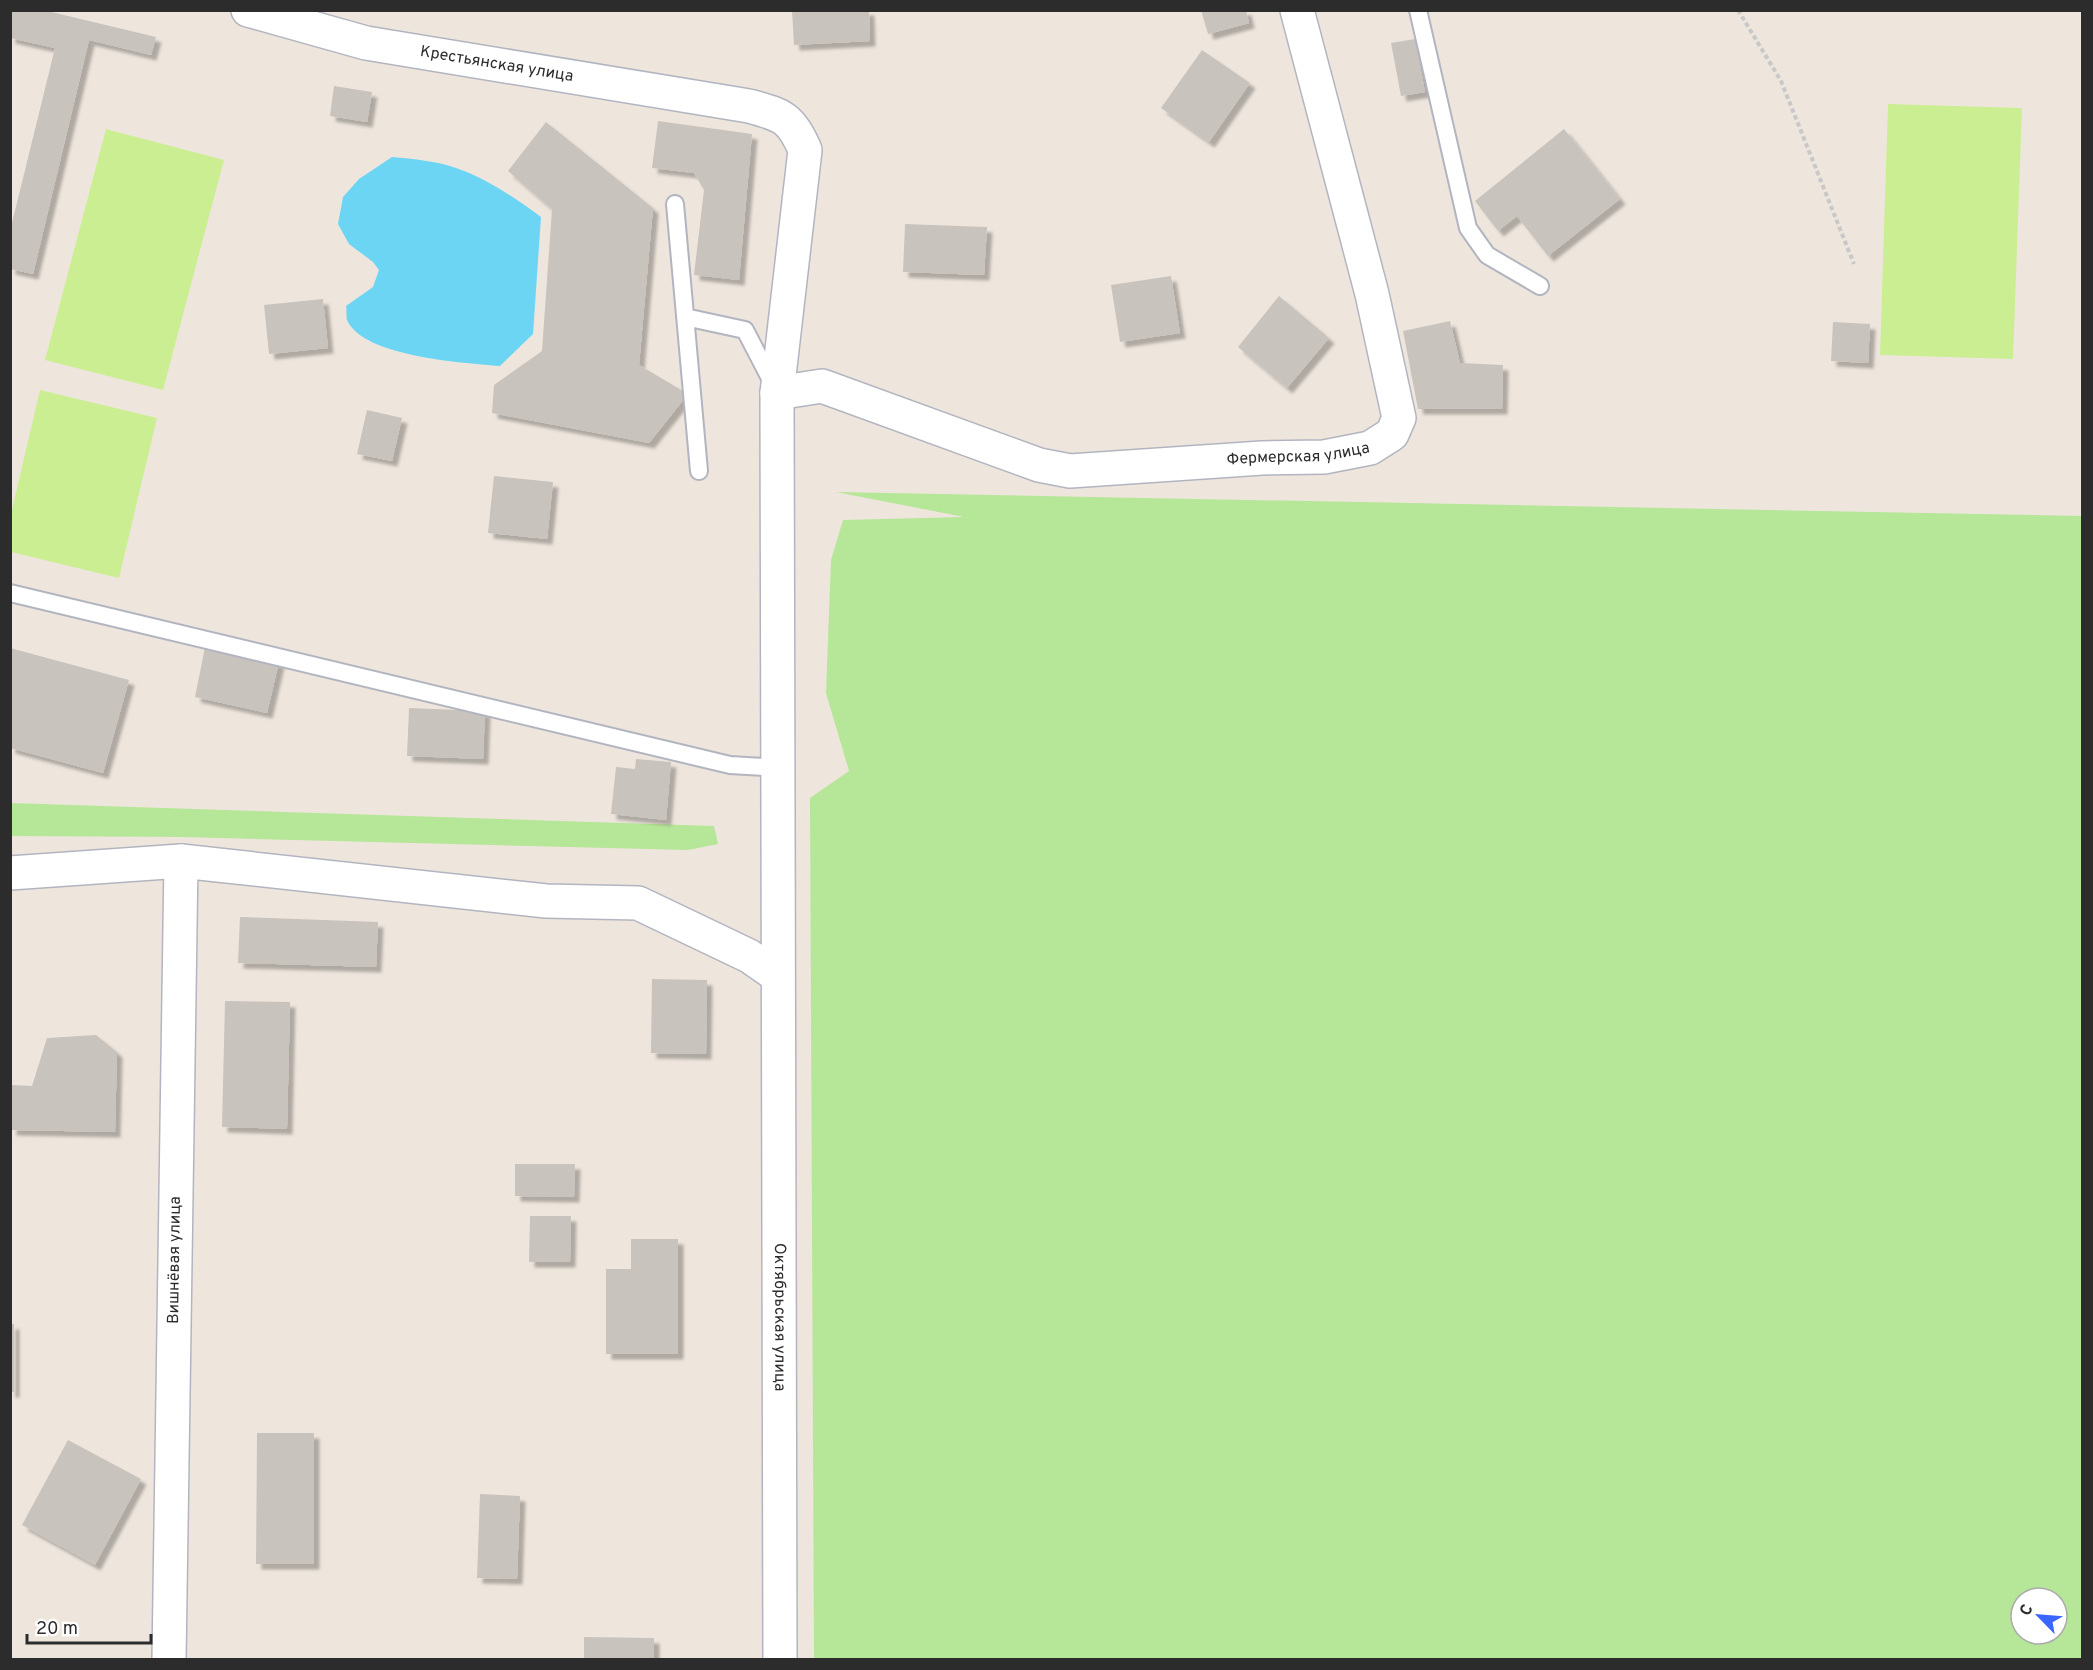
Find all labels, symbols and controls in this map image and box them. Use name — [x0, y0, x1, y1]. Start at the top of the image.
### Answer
street label: Крестьянская улица — [419, 42, 575, 87]
street label: Фермерская улица — [1226, 438, 1371, 470]
street label: Вишнёвая улица — [164, 1196, 186, 1324]
street label: Октябрьская улица — [769, 1243, 789, 1391]
north arrow — [2009, 1586, 2069, 1646]
text: С — [2016, 1602, 2038, 1619]
scale bar — [27, 1607, 152, 1645]
text: 20 m — [36, 1618, 78, 1641]

